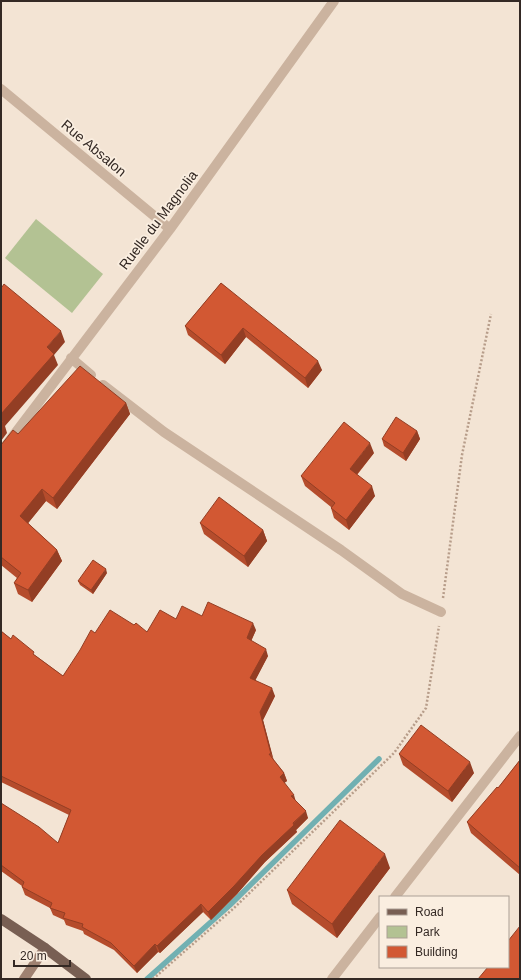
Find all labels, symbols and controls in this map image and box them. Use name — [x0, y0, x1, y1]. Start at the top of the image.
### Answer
street label: Rue Absalon — [58, 116, 130, 180]
street label: Ruelle du Magnolia — [116, 167, 201, 273]
legend — [379, 896, 509, 968]
text: Road — [415, 905, 444, 919]
text: Park — [415, 925, 441, 939]
scale bar — [14, 942, 70, 968]
text: Building — [415, 945, 458, 959]
text: 20 m — [20, 949, 47, 963]

